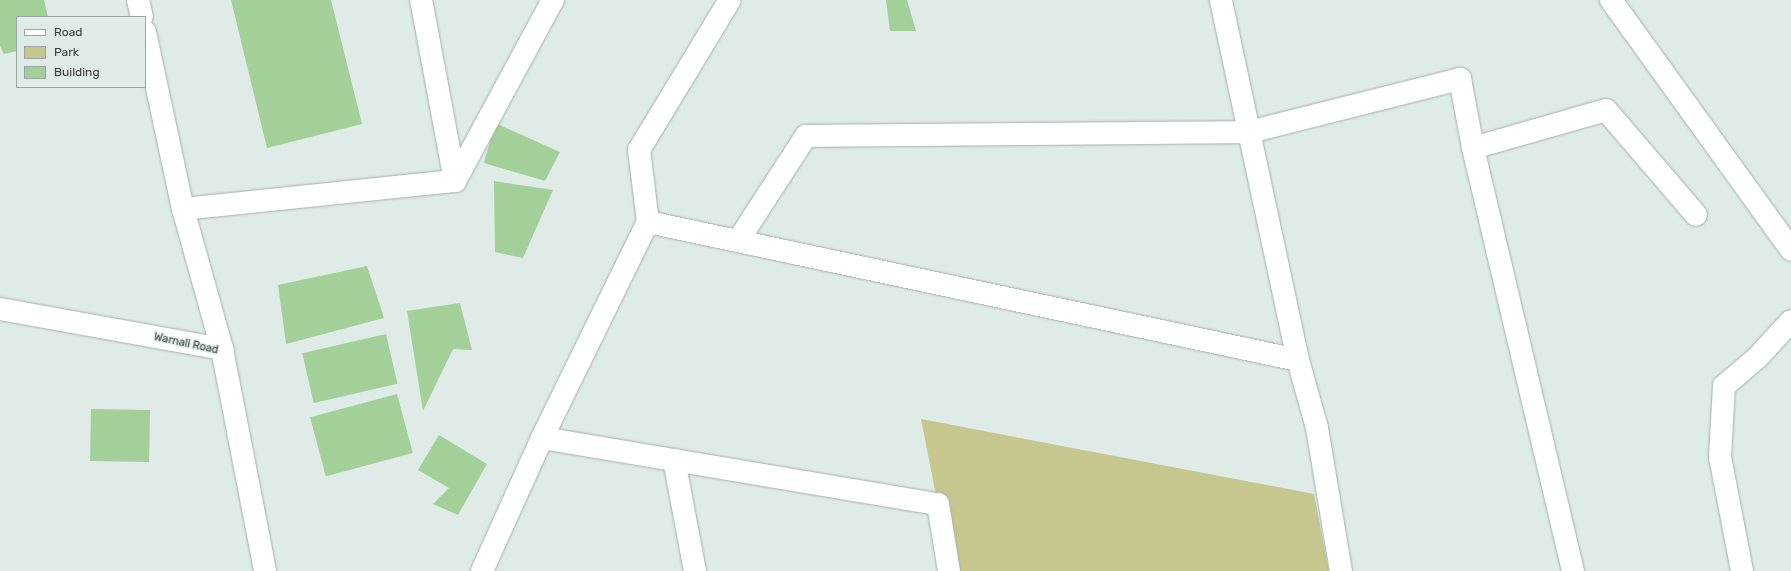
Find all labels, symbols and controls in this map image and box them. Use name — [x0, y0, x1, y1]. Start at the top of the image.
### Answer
legend — [16, 16, 146, 88]
text: Road — [54, 25, 82, 39]
text: Park — [54, 45, 79, 59]
text: Building — [54, 65, 100, 79]
street label: Warnali Road — [153, 331, 219, 357]

